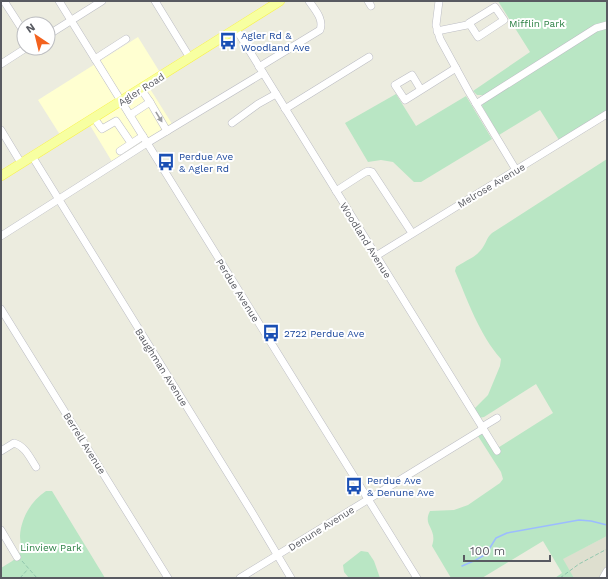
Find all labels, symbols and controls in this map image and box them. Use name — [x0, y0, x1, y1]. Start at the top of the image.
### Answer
north arrow — [16, 16, 56, 56]
park label: Mifflin Park — [509, 18, 565, 29]
text: N — [23, 21, 38, 36]
place label: Agler Rd & Woodland Ave — [241, 30, 310, 53]
bus stop icon: Agler Rd & Woodland Ave — [218, 31, 238, 51]
street label: Agler Road — [116, 71, 166, 108]
one-way arrow — [155, 111, 162, 123]
place label: Perdue Ave & Agler Rd — [179, 151, 233, 174]
bus stop icon: Perdue Ave & Agler Rd — [156, 152, 176, 172]
street label: Melrose Avenue — [456, 161, 527, 210]
street label: Woodland Avenue — [338, 200, 393, 280]
street label: Perdue Avenue — [214, 257, 262, 324]
bus stop icon: 2722 Perdue Ave — [261, 323, 281, 343]
street label: Baughman Avenue — [133, 326, 190, 408]
place label: 2722 Perdue Ave — [284, 328, 365, 339]
street label: Berrell Avenue — [61, 411, 108, 476]
place label: Perdue Ave & Denune Ave — [367, 475, 434, 498]
bus stop icon: Perdue Ave & Denune Ave — [344, 476, 364, 496]
street label: Denune Avenue — [286, 504, 356, 553]
scale bar — [464, 537, 550, 563]
park label: Linview Park — [20, 542, 82, 553]
text: 100 m — [470, 544, 505, 558]

